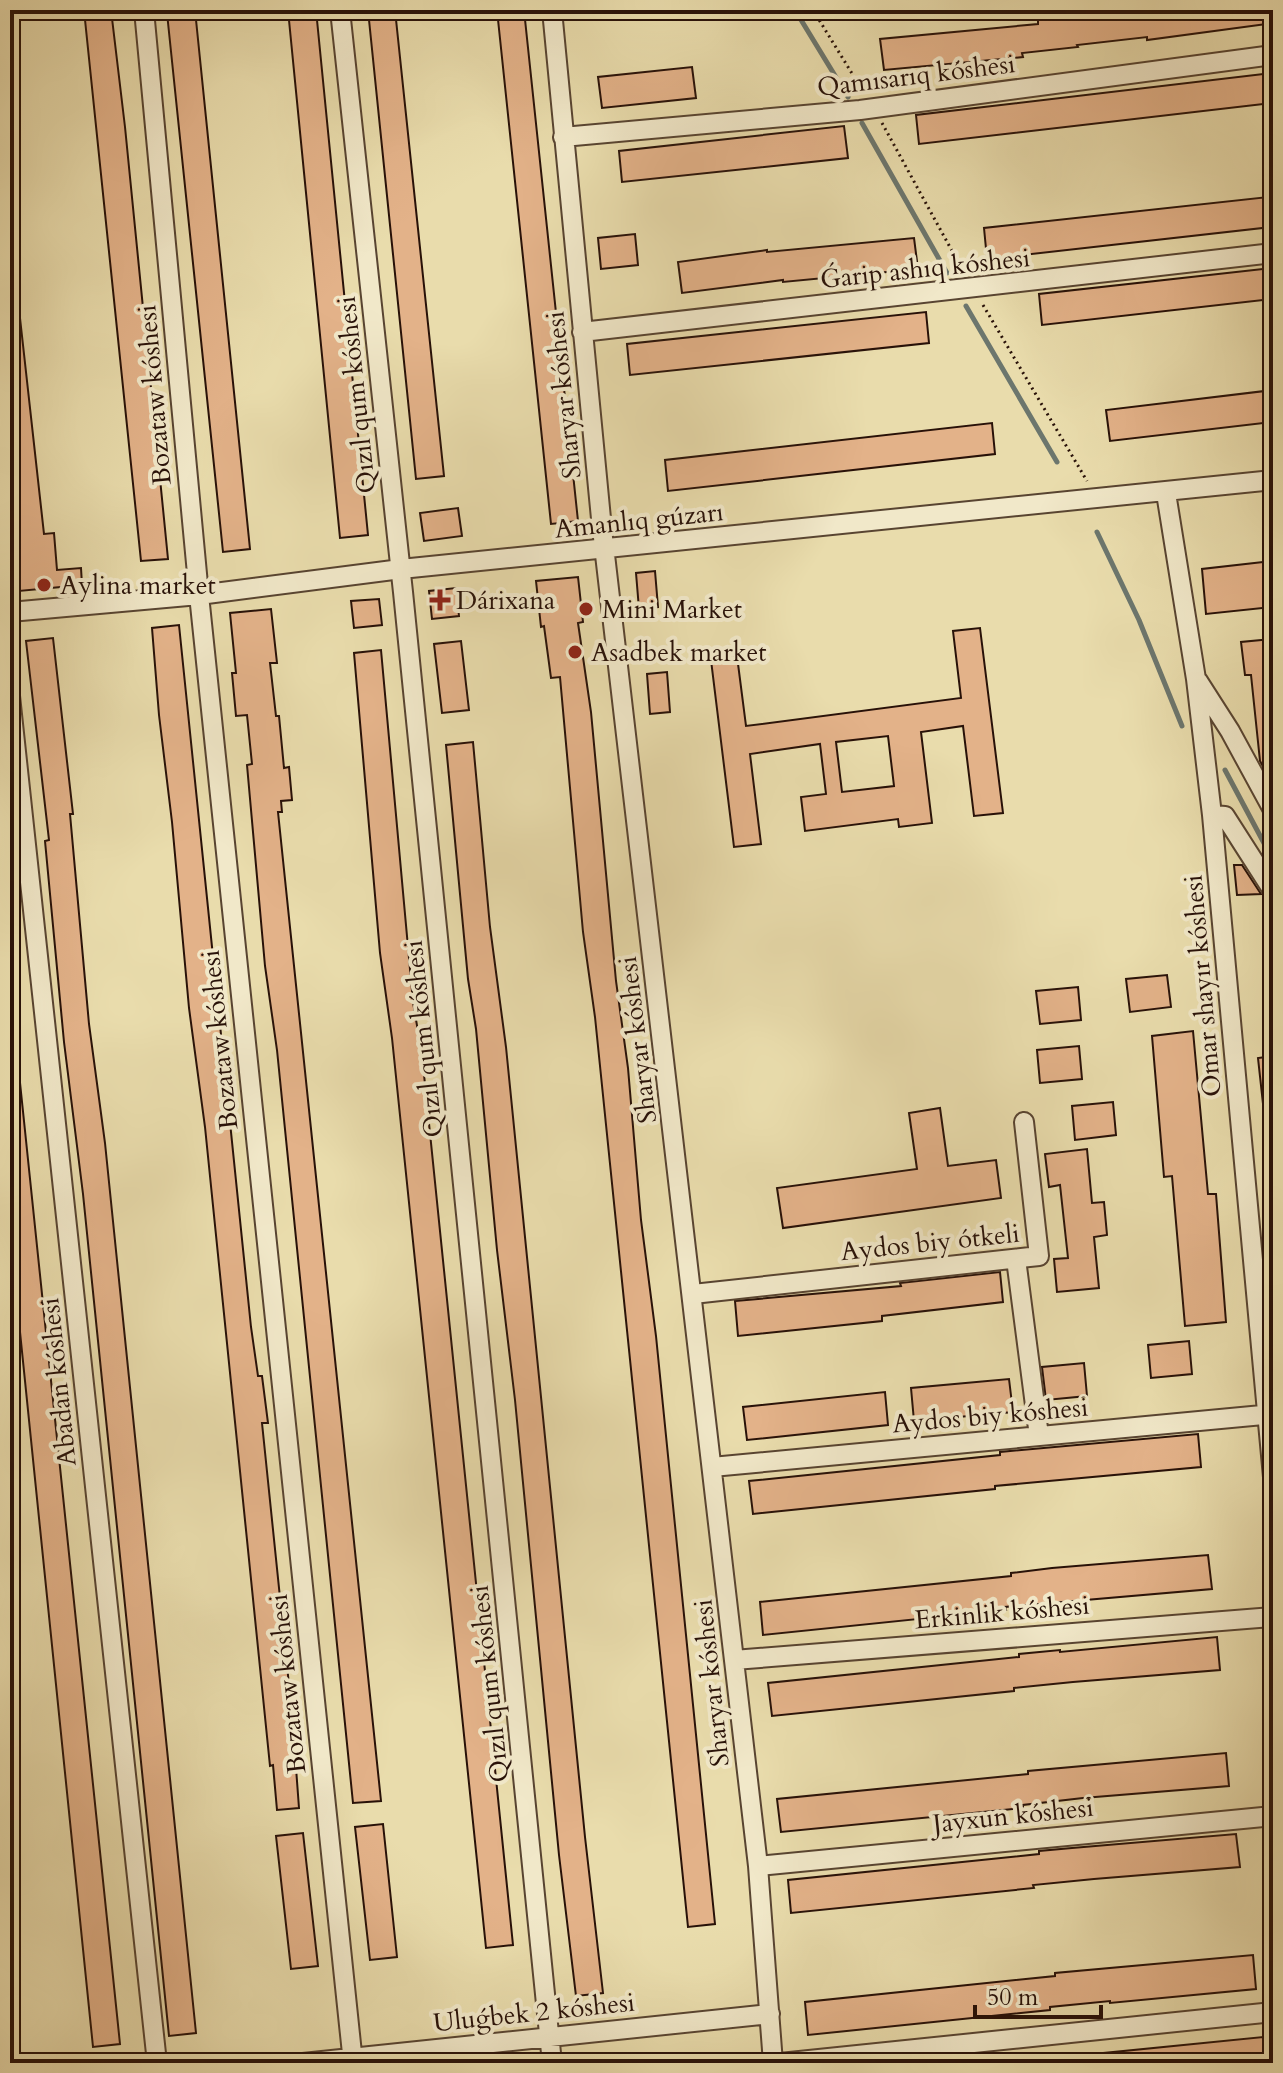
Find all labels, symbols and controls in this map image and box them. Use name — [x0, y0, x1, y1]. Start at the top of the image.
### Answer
street label: Qamısarıq kóshesi — [815, 46, 1017, 105]
street label: Ǵarip ashıq kóshesi — [819, 240, 1032, 297]
street label: Qızıl qum kóshesi — [329, 295, 384, 495]
street label: Bozataw kóshesi — [129, 303, 180, 486]
street label: Sharyar kóshesi — [537, 309, 590, 480]
street label: Amanlıq gúzarı — [553, 494, 725, 547]
place label: Aylina market — [60, 568, 216, 603]
marker: Aylina market — [35, 576, 53, 594]
place label: Dárixana — [456, 583, 555, 618]
marker: Dárixana — [431, 591, 449, 609]
place label: Mini Market — [602, 592, 742, 627]
marker: Mini Market — [577, 600, 595, 618]
place label: Asadbek market — [591, 635, 767, 670]
marker: Asadbek market — [566, 643, 584, 661]
street label: Omar shayır kóshesi — [1175, 874, 1230, 1098]
street label: Qızıl qum kóshesi — [396, 939, 451, 1139]
street label: Bozataw kóshesi — [193, 948, 246, 1132]
street label: Sharyar kóshesi — [610, 954, 665, 1126]
street label: Aydos biy ótkeli — [839, 1216, 1021, 1269]
street label: Abadan kóshesi — [32, 1296, 85, 1468]
street label: Aydos biy kóshesi — [891, 1389, 1089, 1441]
street label: Qızıl qum kóshesi — [462, 1584, 517, 1784]
street label: Erkinlik kóshesi — [913, 1587, 1091, 1638]
street label: Bozataw kóshesi — [261, 1592, 314, 1776]
street label: Sharyar kóshesi — [685, 1597, 738, 1768]
street label: Jayxun kóshesi — [927, 1790, 1095, 1842]
scale bar — [975, 1969, 1101, 2019]
text: 50 m — [987, 1981, 1039, 2014]
street label: Uluǵbek 2 kóshesi — [432, 1985, 637, 2040]

